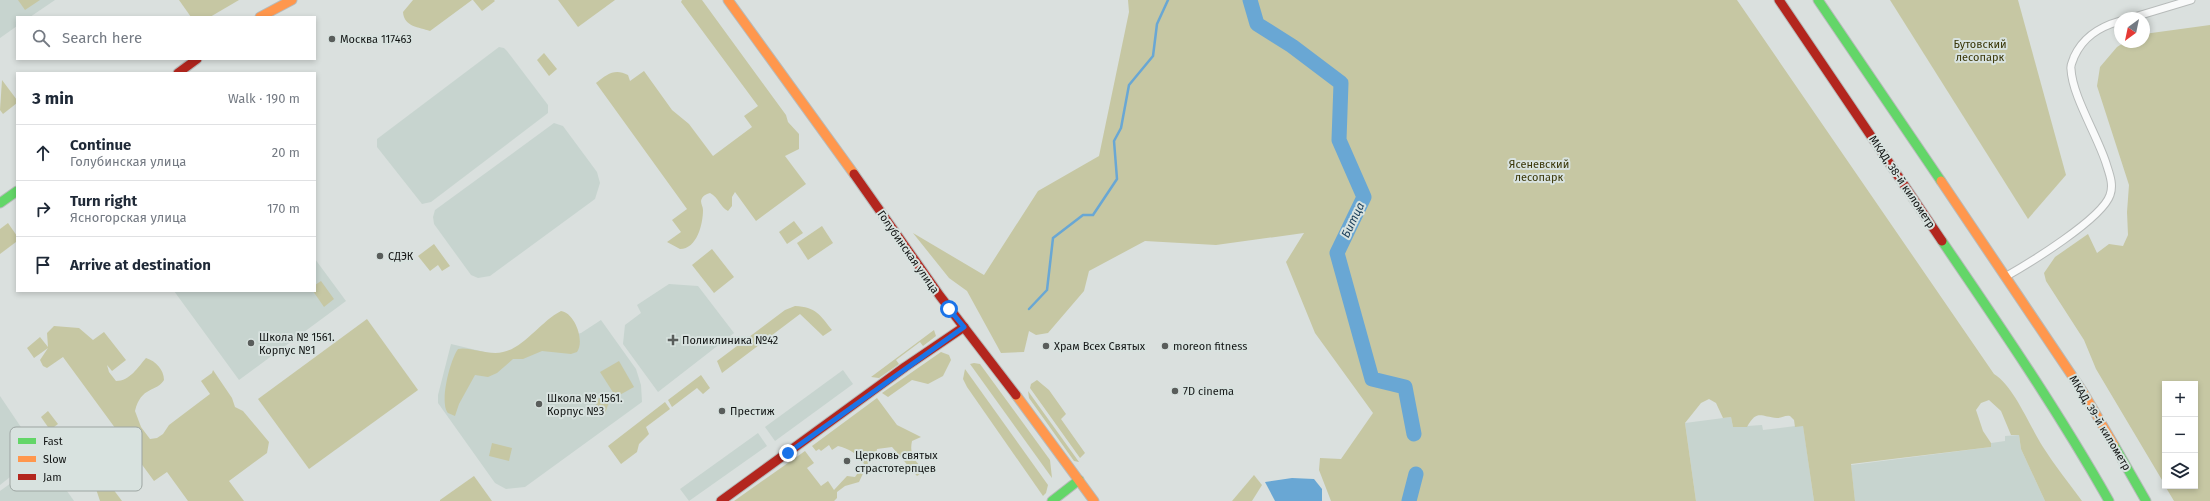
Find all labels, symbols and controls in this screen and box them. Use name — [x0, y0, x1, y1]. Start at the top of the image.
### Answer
north arrow — [2114, 12, 2150, 48]
search box — [16, 16, 316, 60]
icon: search — [30, 27, 52, 49]
text: Search here — [62, 29, 142, 47]
place label: Москва 117463 — [340, 33, 412, 46]
marker: Москва 117463 — [327, 34, 337, 44]
park label: Бутовский лесопарк — [1953, 38, 2007, 64]
text: 3 min — [32, 88, 74, 109]
text: Walk · 190 m — [228, 91, 300, 106]
street label: МКАД, 38-й километр — [1866, 133, 1938, 231]
text: Continue — [70, 136, 131, 154]
icon: ahead — [32, 142, 54, 164]
text: 20 m — [272, 145, 300, 160]
text: Голубинская улица — [70, 154, 186, 169]
park label: Ясеневский лесопарк — [1509, 158, 1569, 184]
text: Turn right — [70, 192, 137, 210]
icon: right — [32, 198, 54, 220]
water label: Битца — [1338, 200, 1368, 240]
text: 170 m — [267, 201, 300, 216]
street label: Голубинская улица — [874, 208, 942, 296]
text: Ясногорская улица — [70, 210, 187, 225]
place label: СДЭК — [388, 250, 414, 263]
marker: СДЭК — [375, 251, 385, 261]
icon: arrive — [32, 254, 54, 276]
text: Arrive at destination — [70, 256, 211, 274]
route start — [940, 300, 958, 318]
place label: Школа № 1561. Корпус №1 — [259, 331, 335, 357]
marker: Поликлиника №42 — [667, 334, 679, 346]
place label: Поликлиника №42 — [682, 334, 778, 347]
marker: Школа № 1561. Корпус №1 — [246, 338, 256, 348]
place label: Храм Всех Святых — [1054, 340, 1146, 353]
place label: moreon fitness — [1173, 340, 1247, 353]
marker: Храм Всех Святых — [1041, 341, 1051, 351]
marker: moreon fitness — [1160, 341, 1170, 351]
street label: МКАД, 39-й километр — [2067, 373, 2133, 473]
map controls — [2162, 381, 2198, 489]
button: + — [2162, 381, 2198, 417]
place label: 7D cinema — [1183, 385, 1234, 398]
marker: 7D cinema — [1170, 386, 1180, 396]
place label: Школа № 1561. Корпус №3 — [547, 392, 623, 418]
marker: Школа № 1561. Корпус №3 — [534, 399, 544, 409]
place label: Престиж — [730, 405, 775, 418]
marker: Престиж — [717, 406, 727, 416]
button: − — [2162, 417, 2198, 453]
legend — [10, 427, 142, 491]
text: Fast — [43, 435, 63, 448]
route end — [779, 444, 797, 462]
place label: Церковь святых страстотерпцев — [855, 449, 938, 475]
text: Slow — [43, 453, 67, 466]
button: layers — [2162, 453, 2198, 489]
marker: Церковь святых страстотерпцев — [842, 456, 852, 466]
text: Jam — [43, 471, 62, 484]

